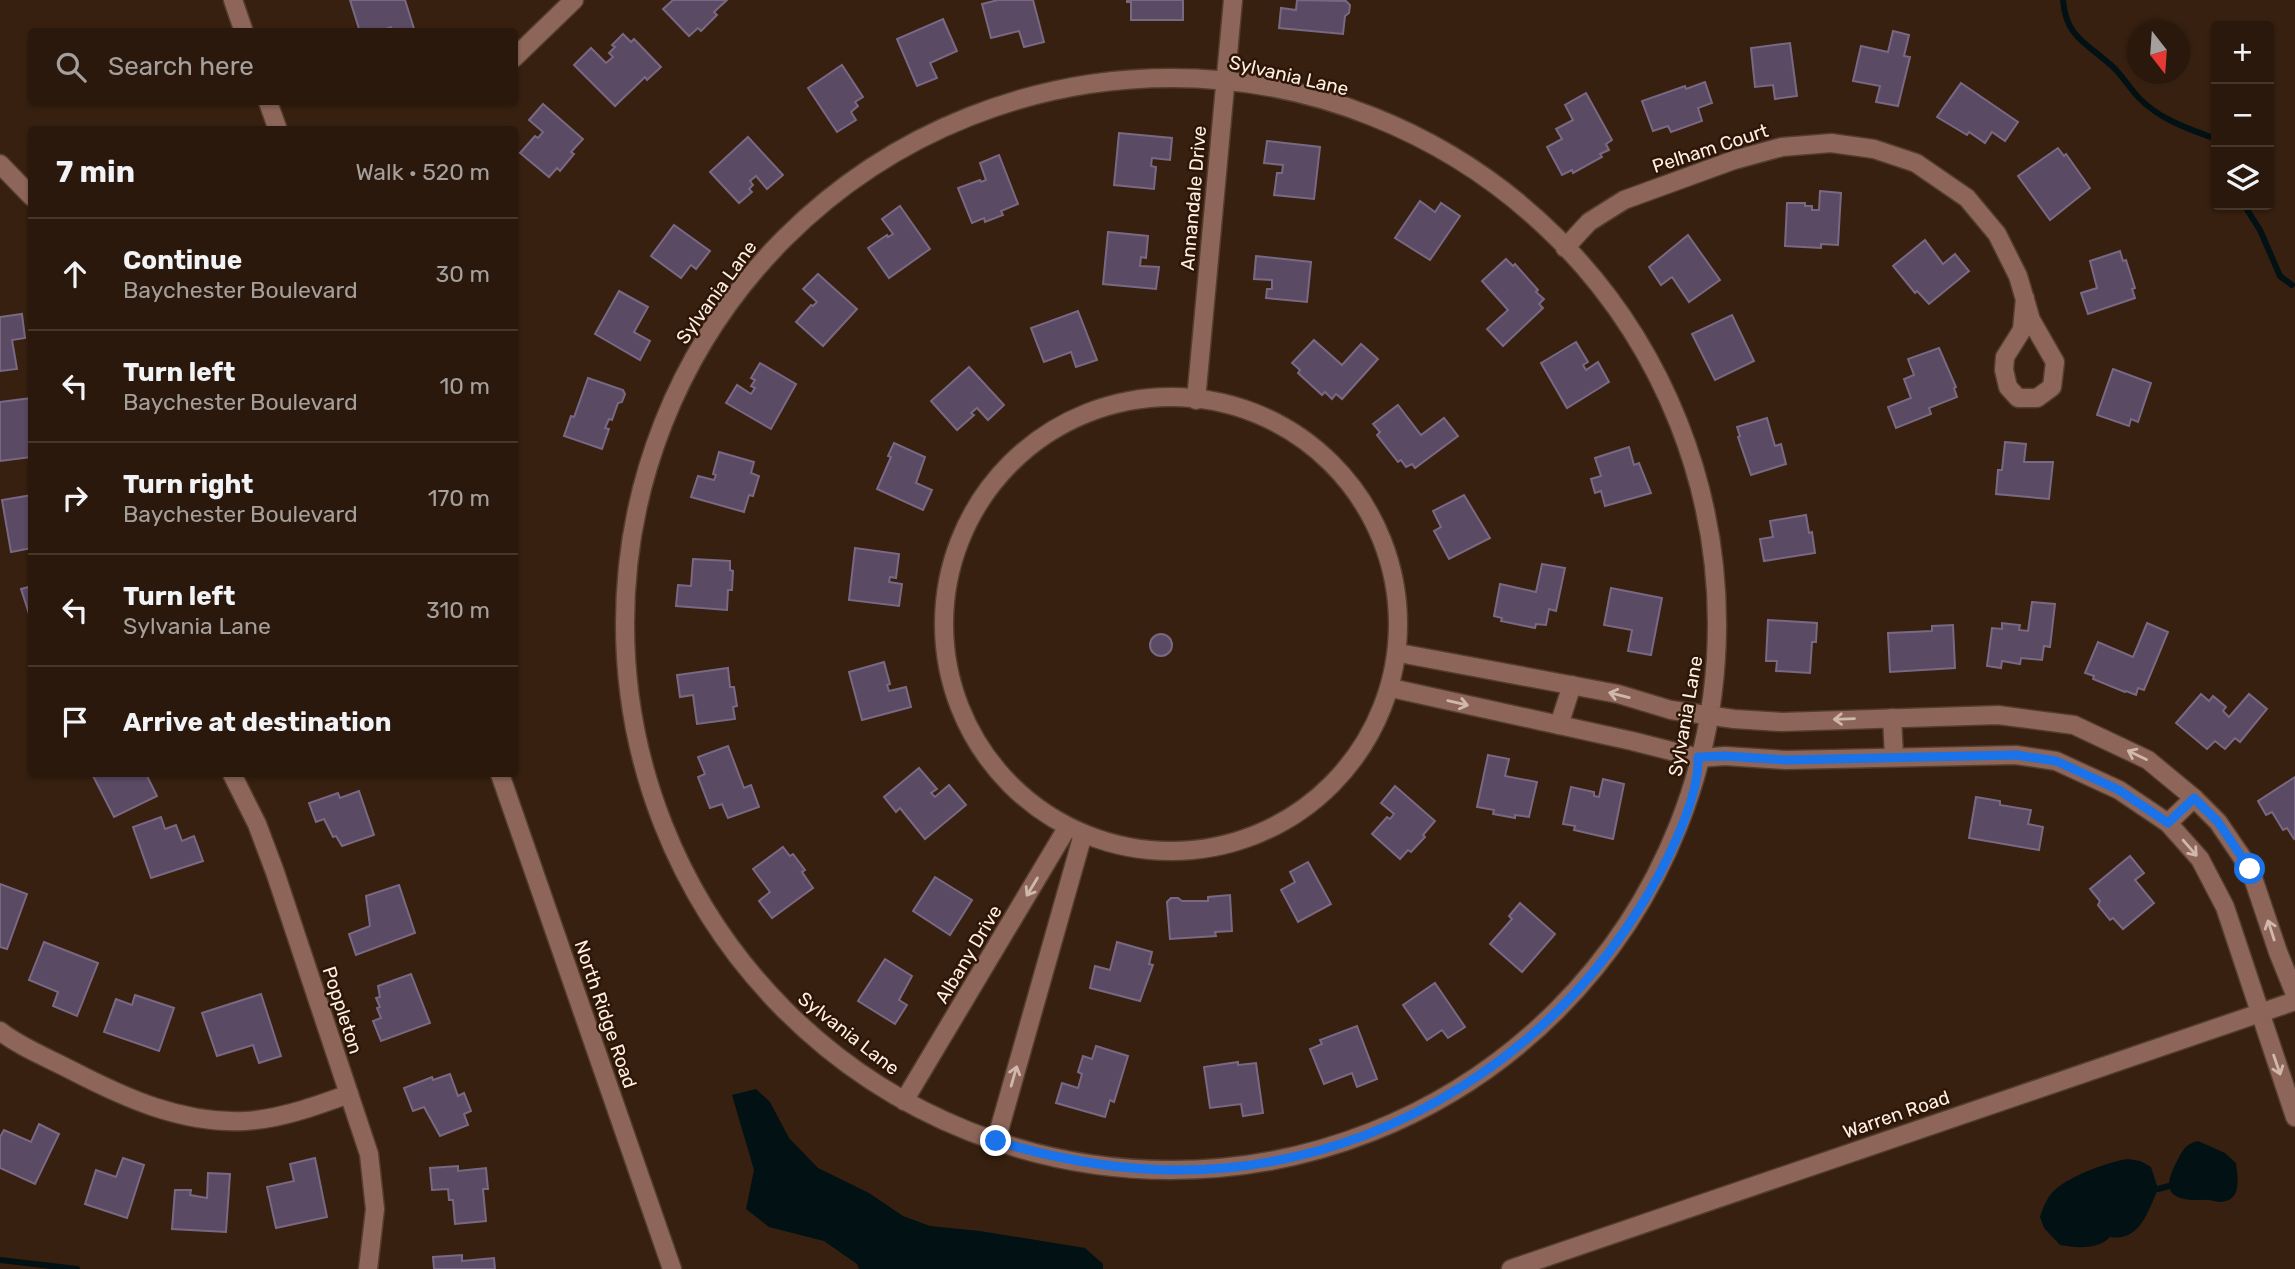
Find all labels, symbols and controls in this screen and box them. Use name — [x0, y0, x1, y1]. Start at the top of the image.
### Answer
north arrow — [2127, 21, 2190, 84]
map controls — [2211, 21, 2274, 210]
button: + — [2211, 21, 2274, 84]
search box — [28, 28, 518, 105]
icon: search — [52, 48, 90, 86]
text: Search here — [108, 51, 254, 82]
street label: Sylvania Lane — [1227, 51, 1351, 100]
button: − — [2211, 84, 2274, 147]
street label: Pelham Court — [1649, 119, 1772, 178]
street label: Annandale Drive — [1176, 125, 1211, 271]
button: layers — [2211, 147, 2274, 210]
text: 7 min — [56, 154, 135, 190]
text: Walk · 520 m — [355, 158, 490, 186]
street label: Sylvania Lane — [671, 236, 762, 348]
text: Continue — [123, 245, 242, 276]
icon: ahead — [56, 255, 94, 293]
text: 30 m — [435, 260, 490, 288]
text: Baychester Boulevard — [123, 276, 358, 304]
text: Turn left — [123, 357, 235, 388]
icon: left — [56, 367, 94, 405]
text: 10 m — [439, 372, 490, 400]
text: Baychester Boulevard — [123, 388, 358, 416]
text: Turn right — [123, 469, 253, 500]
icon: right — [56, 479, 94, 517]
text: 170 m — [428, 484, 490, 512]
text: Baychester Boulevard — [123, 500, 358, 528]
text: Turn left — [123, 581, 235, 612]
icon: left — [56, 591, 94, 629]
text: 310 m — [426, 596, 490, 624]
text: Sylvania Lane — [123, 612, 271, 640]
street label: Sylvania Lane — [1664, 654, 1707, 778]
one-way arrow — [1608, 688, 1631, 701]
one-way arrow — [1446, 697, 1469, 710]
icon: arrive — [56, 703, 94, 741]
text: Arrive at destination — [123, 707, 391, 738]
one-way arrow — [1832, 713, 1855, 726]
one-way arrow — [2127, 747, 2148, 761]
one-way arrow — [2182, 838, 2198, 856]
route start — [2234, 853, 2265, 884]
one-way arrow — [1025, 876, 1039, 896]
street label: Albany Drive — [930, 901, 1007, 1008]
one-way arrow — [2264, 920, 2276, 942]
street label: North Ridge Road — [569, 937, 642, 1091]
street label: Poppleton — [318, 963, 367, 1057]
street label: Sylvania Lane — [793, 987, 904, 1080]
one-way arrow — [2272, 1054, 2285, 1076]
one-way arrow — [1009, 1065, 1022, 1087]
street label: Warren Road — [1840, 1085, 1953, 1143]
route end — [980, 1125, 1011, 1156]

